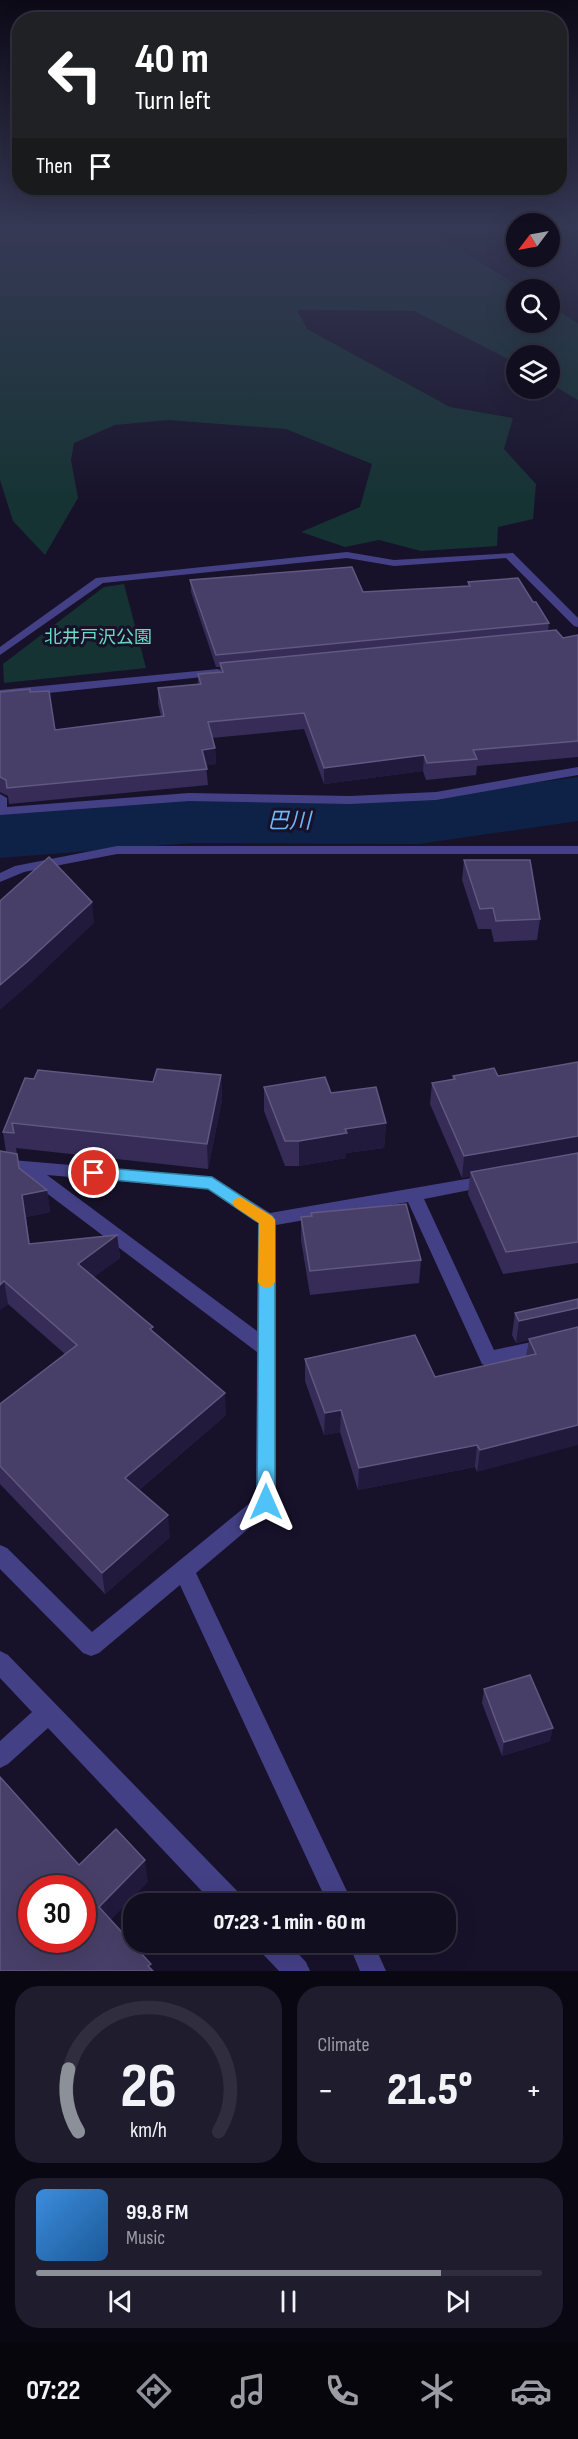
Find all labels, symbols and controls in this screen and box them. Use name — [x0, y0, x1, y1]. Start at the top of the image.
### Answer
text: 40 m — [135, 34, 209, 85]
icon: left — [36, 36, 114, 114]
text: Turn left — [135, 85, 211, 117]
icon: arrive — [84, 150, 117, 183]
text: Then — [36, 153, 72, 180]
north arrow — [506, 213, 560, 267]
map controls — [506, 213, 560, 399]
button: search — [506, 279, 560, 333]
button: layers — [506, 345, 560, 399]
park label: 北井戸沢公園 — [44, 627, 152, 648]
water label: 巴川 — [267, 808, 313, 835]
pin — [68, 1147, 119, 1198]
icon: arrive — [77, 1156, 110, 1189]
position arrow — [234, 1470, 298, 1534]
speed limit sign: 30 — [18, 1875, 96, 1953]
text: 07:23 · 1 min · 60 m — [213, 1909, 366, 1936]
text: Climate — [318, 2033, 370, 2057]
text: 26 — [120, 2050, 177, 2125]
text: 21.5° — [387, 2063, 473, 2118]
text: − — [318, 2071, 334, 2111]
text: + — [526, 2071, 542, 2111]
text: km/h — [130, 2118, 167, 2143]
text: 99.8 FM — [126, 2199, 188, 2226]
text: Music — [126, 2226, 165, 2250]
icon: previous — [104, 2285, 137, 2318]
icon: pause — [272, 2285, 305, 2318]
icon: next — [441, 2285, 474, 2318]
icon: directions — [133, 2370, 175, 2412]
icon: music — [227, 2370, 269, 2412]
icon: phone — [321, 2370, 363, 2412]
icon: climate — [416, 2370, 458, 2412]
icon: car — [510, 2370, 552, 2412]
text: 07:22 — [26, 2375, 80, 2407]

